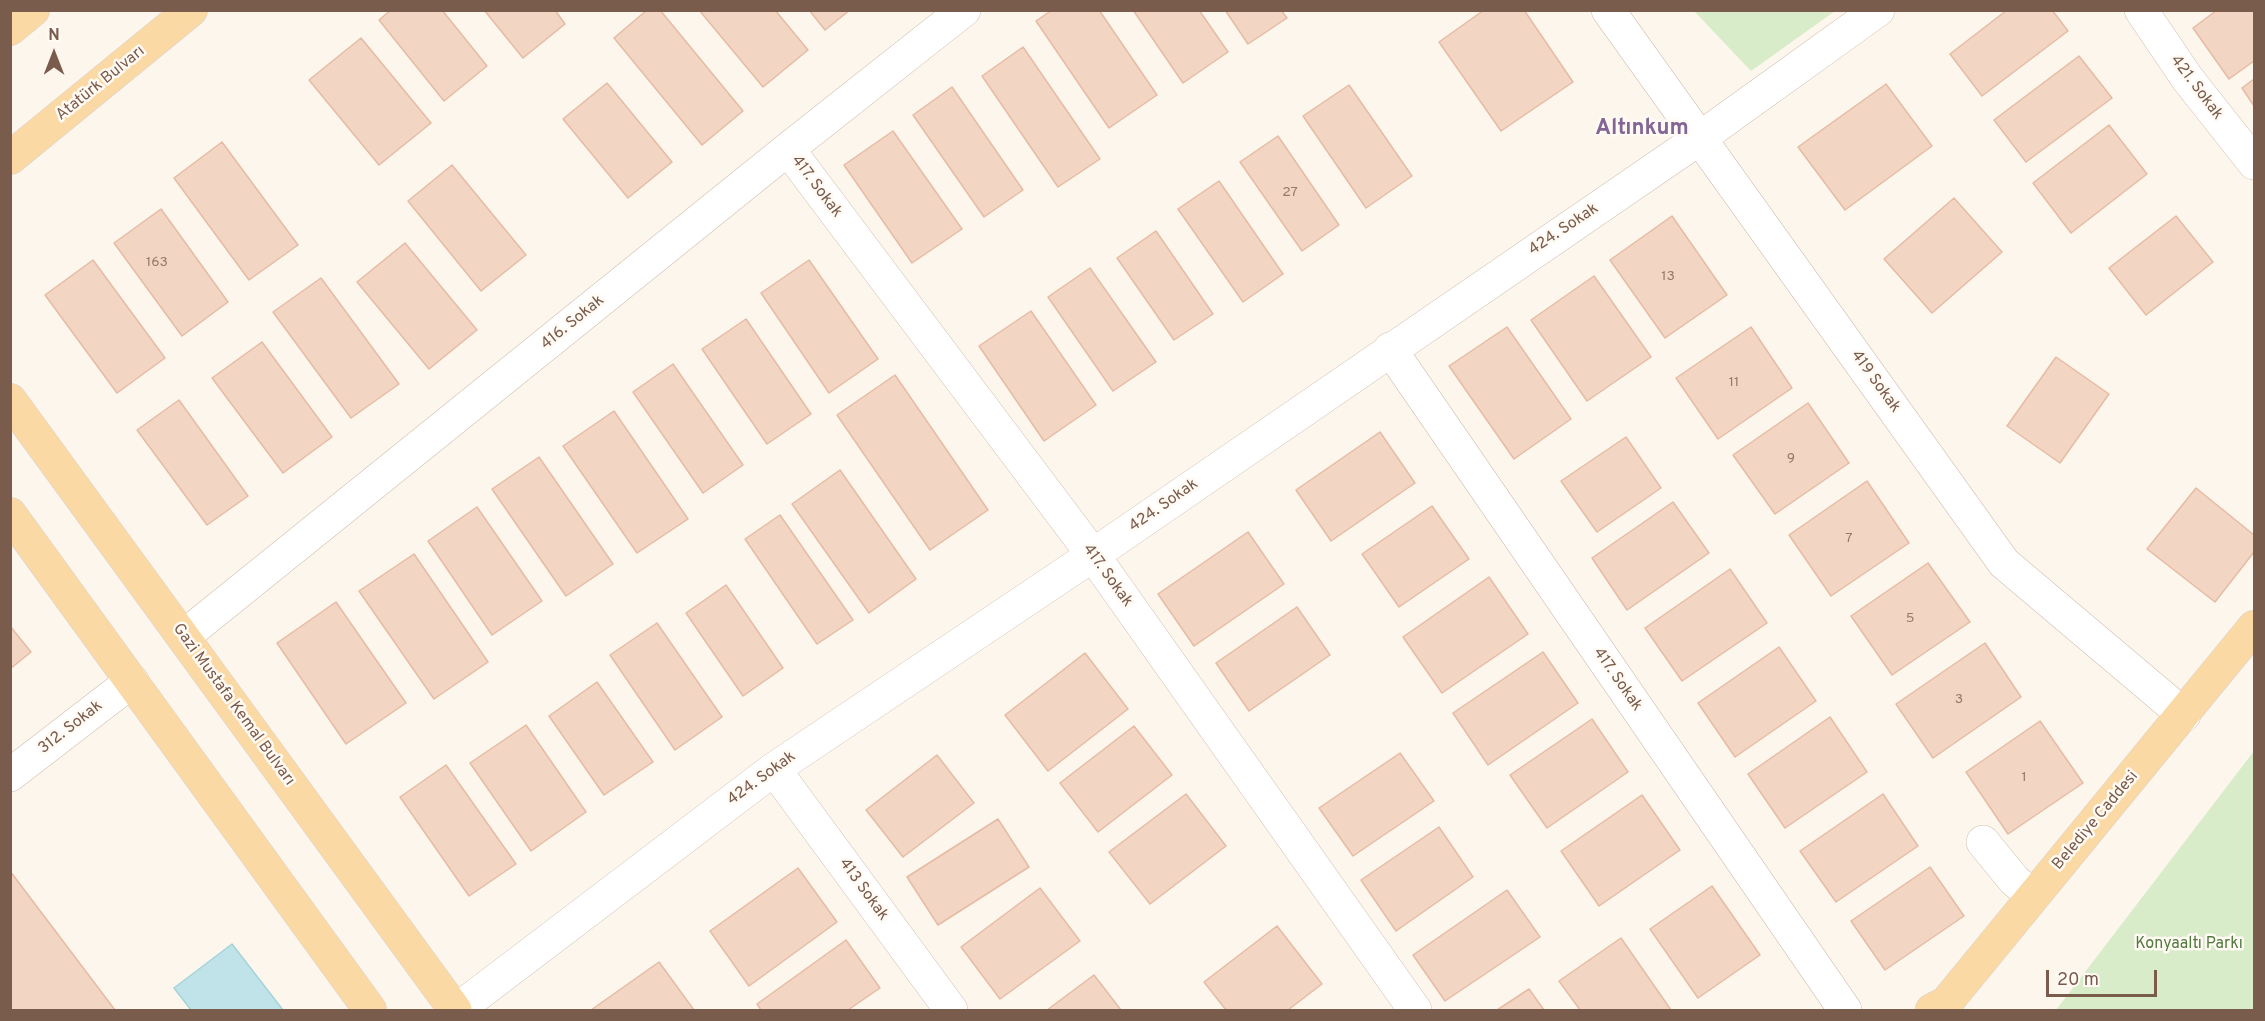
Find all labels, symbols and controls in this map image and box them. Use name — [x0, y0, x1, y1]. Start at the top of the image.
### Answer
north arrow — [24, 24, 84, 84]
text: N — [48, 26, 60, 46]
street label: Atatürk Bulvarı — [53, 42, 149, 126]
street label: 421. Sokak — [2165, 52, 2227, 124]
district label: Altınkum — [1595, 117, 1689, 143]
street label: 417. Sokak — [786, 152, 846, 222]
house number: 27 — [1282, 185, 1298, 201]
street label: 424. Sokak — [1525, 200, 1603, 260]
house number: 163 — [146, 255, 168, 271]
house number: 13 — [1661, 269, 1675, 285]
street label: 416. Sokak — [537, 292, 609, 354]
street label: 419 Sokak — [1846, 347, 1904, 417]
house number: 11 — [1729, 375, 1739, 391]
house number: 9 — [1787, 451, 1795, 467]
street label: 424. Sokak — [1126, 475, 1202, 537]
house number: 7 — [1845, 531, 1853, 547]
street label: 417. Sokak — [1078, 541, 1136, 611]
house number: 5 — [1906, 611, 1914, 627]
street label: Gazi Mustafa Kemal Bulvarı — [168, 620, 298, 790]
street label: 417. Sokak — [1588, 645, 1646, 715]
house number: 3 — [1955, 692, 1963, 708]
street label: 312. Sokak — [35, 697, 107, 759]
street label: 424. Sokak — [724, 748, 800, 810]
street label: Belediye Caddesi — [2049, 768, 2143, 874]
house number: 1 — [2021, 770, 2027, 786]
street label: 413 Sokak — [834, 855, 892, 925]
park label: Konyaaltı Parkı — [2135, 935, 2243, 955]
scale bar — [2049, 958, 2160, 996]
text: 20 m — [2057, 969, 2099, 992]

